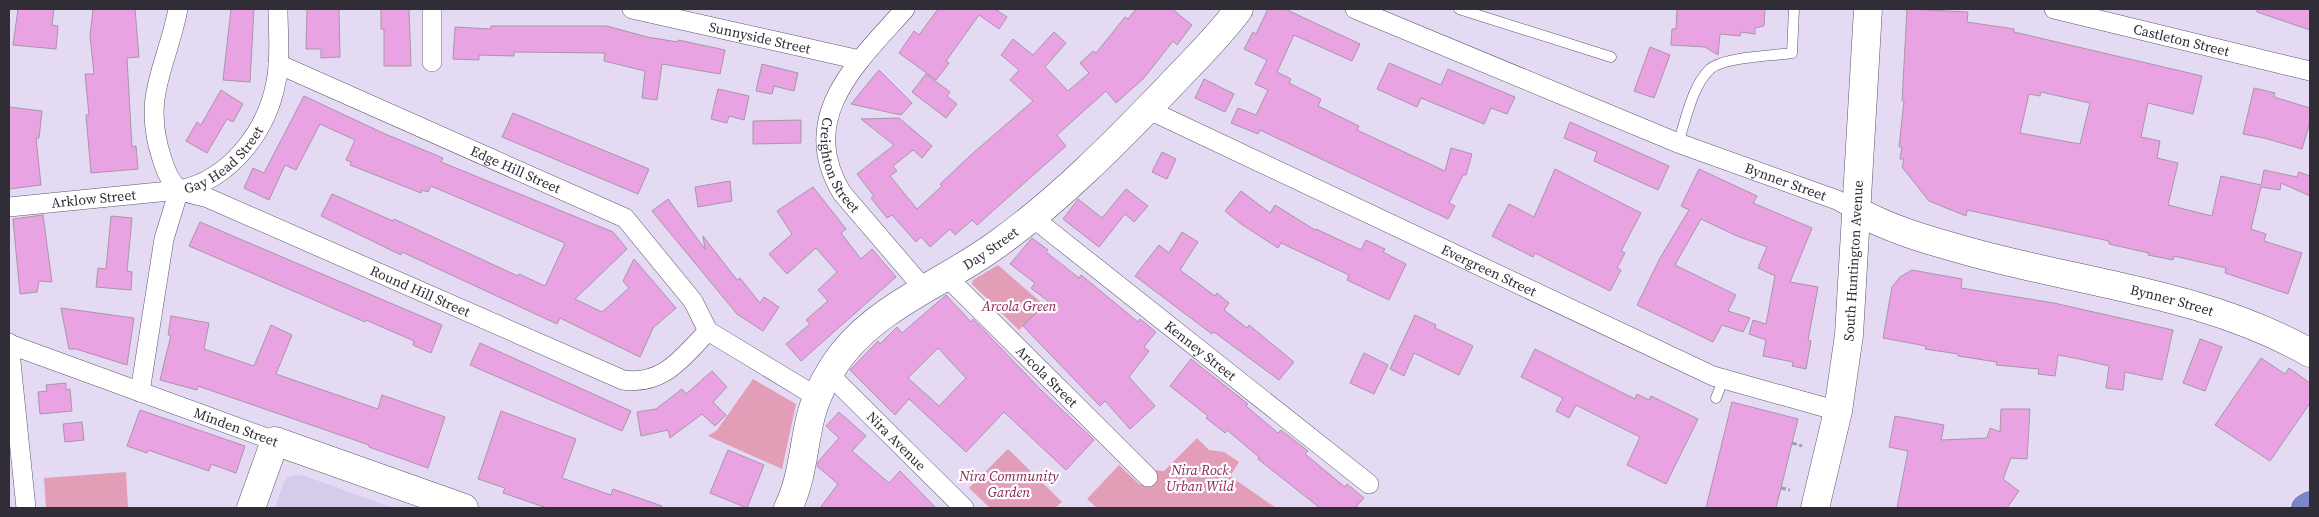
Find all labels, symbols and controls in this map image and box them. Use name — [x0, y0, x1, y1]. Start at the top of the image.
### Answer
street label: Sunnyside Street — [707, 17, 813, 59]
street label: Castleton Street — [2131, 19, 2232, 61]
street label: Creighton Street — [816, 116, 865, 217]
street label: Gay Head Street — [181, 122, 268, 198]
street label: Edge Hill Street — [467, 141, 564, 198]
street label: Bynner Street — [1742, 158, 1830, 206]
street label: South Huntington Avenue — [1838, 180, 1868, 342]
street label: Arklow Street — [50, 184, 137, 213]
street label: Day Street — [959, 222, 1023, 274]
street label: Evergreen Street — [1438, 239, 1540, 302]
street label: Round Hill Street — [367, 260, 474, 322]
street label: Bynner Street — [2128, 279, 2217, 321]
park label: Arcola Green — [981, 296, 1056, 316]
street label: Kenney Street — [1160, 316, 1241, 386]
street label: Arcola Street — [1011, 341, 1083, 412]
street label: Minden Street — [191, 403, 281, 452]
street label: Nira Avenue — [862, 407, 931, 475]
park label: Nira Rock Urban Wild — [1166, 460, 1235, 496]
park label: Nira Community Garden — [958, 466, 1059, 502]

